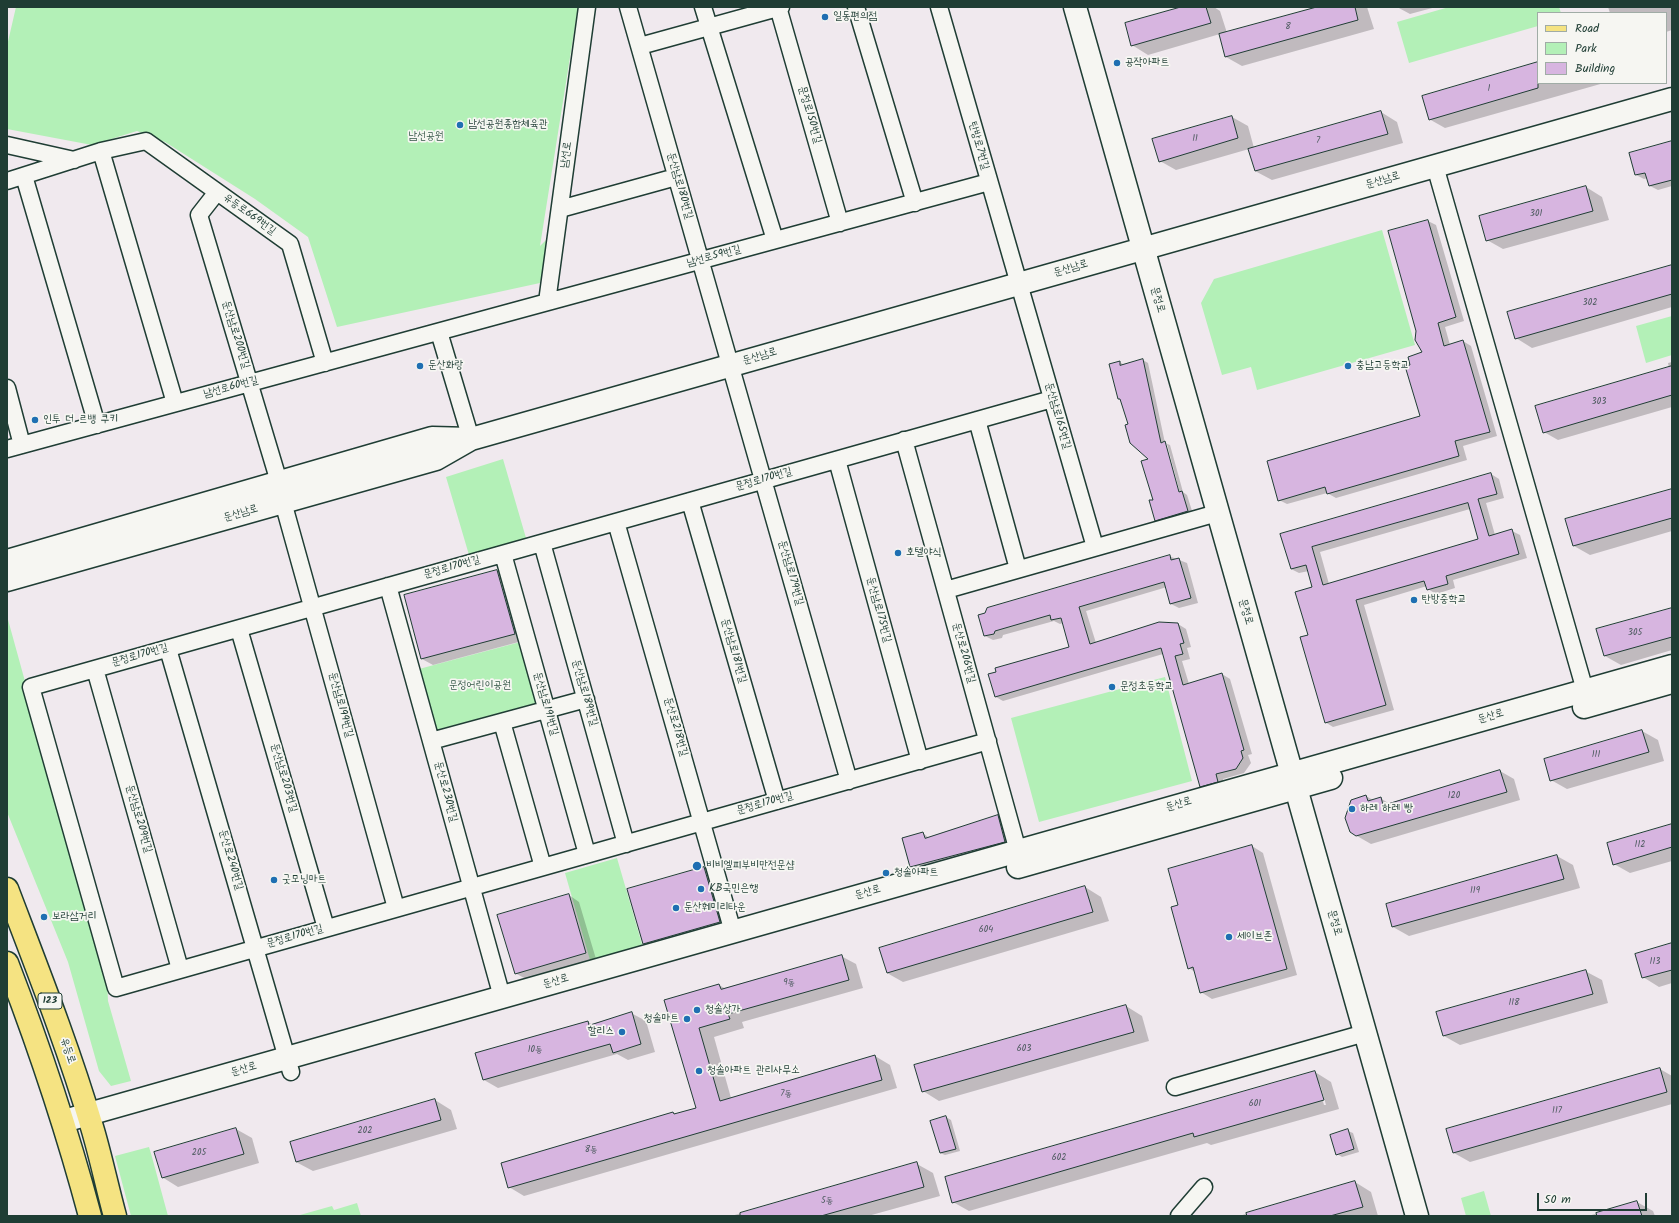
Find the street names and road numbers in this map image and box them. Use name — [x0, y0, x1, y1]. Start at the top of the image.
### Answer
street label: 문정로150번길 — [795, 85, 823, 145]
street label: 탄방로7번길 — [965, 120, 991, 172]
street label: 남선로 — [559, 141, 575, 169]
street label: 둔산남로180번길 — [663, 151, 695, 221]
street label: 둔산남로 — [1364, 170, 1402, 192]
street label: 유등로669번길 — [220, 191, 278, 239]
street label: 남선로59번길 — [685, 243, 743, 271]
street label: 둔산남로 — [1052, 258, 1090, 280]
street label: 문정로 — [1147, 285, 1167, 315]
street label: 둔산남로200번길 — [218, 299, 252, 371]
street label: 둔산남로 — [741, 346, 779, 368]
street label: 남선로60번길 — [202, 374, 260, 402]
street label: 둔산남로165번길 — [1041, 381, 1073, 451]
street label: 문정로170번길 — [734, 466, 794, 494]
street label: 둔산남로 — [222, 503, 260, 525]
street label: 둔산남로179번길 — [774, 539, 806, 607]
street label: 문정로170번길 — [422, 554, 482, 582]
street label: 둔산남로175번길 — [863, 576, 893, 644]
street label: 문정로 — [1235, 597, 1255, 627]
street label: 둔산남로181번길 — [717, 617, 749, 685]
street label: 둔산로206번길 — [949, 621, 977, 685]
street label: 문정로170번길 — [110, 642, 170, 670]
street label: 둔산남로189번길 — [568, 658, 600, 728]
street label: 둔산남로199번길 — [325, 671, 355, 739]
street label: 둔산남로191번길 — [530, 671, 560, 737]
street label: 둔산로218번길 — [660, 696, 690, 758]
street label: 둔산로 — [1476, 707, 1506, 727]
street label: 둔산남로203번길 — [267, 742, 299, 814]
street label: 둔산로230번길 — [431, 760, 459, 824]
street label: 둔산남로209번길 — [122, 783, 154, 855]
street label: 문정로170번길 — [735, 790, 795, 818]
street label: 둔산로 — [1164, 795, 1194, 815]
street label: 둔산로240번길 — [215, 828, 245, 892]
street label: 둔산로 — [853, 883, 883, 903]
street label: 문정로 — [1324, 908, 1344, 938]
street label: 문정로170번길 — [265, 923, 325, 951]
street label: 둔산로 — [541, 972, 571, 992]
road number: 123 — [38, 993, 62, 1009]
street label: 유등로 — [57, 1036, 77, 1066]
street label: 둔산로 — [229, 1060, 259, 1080]

